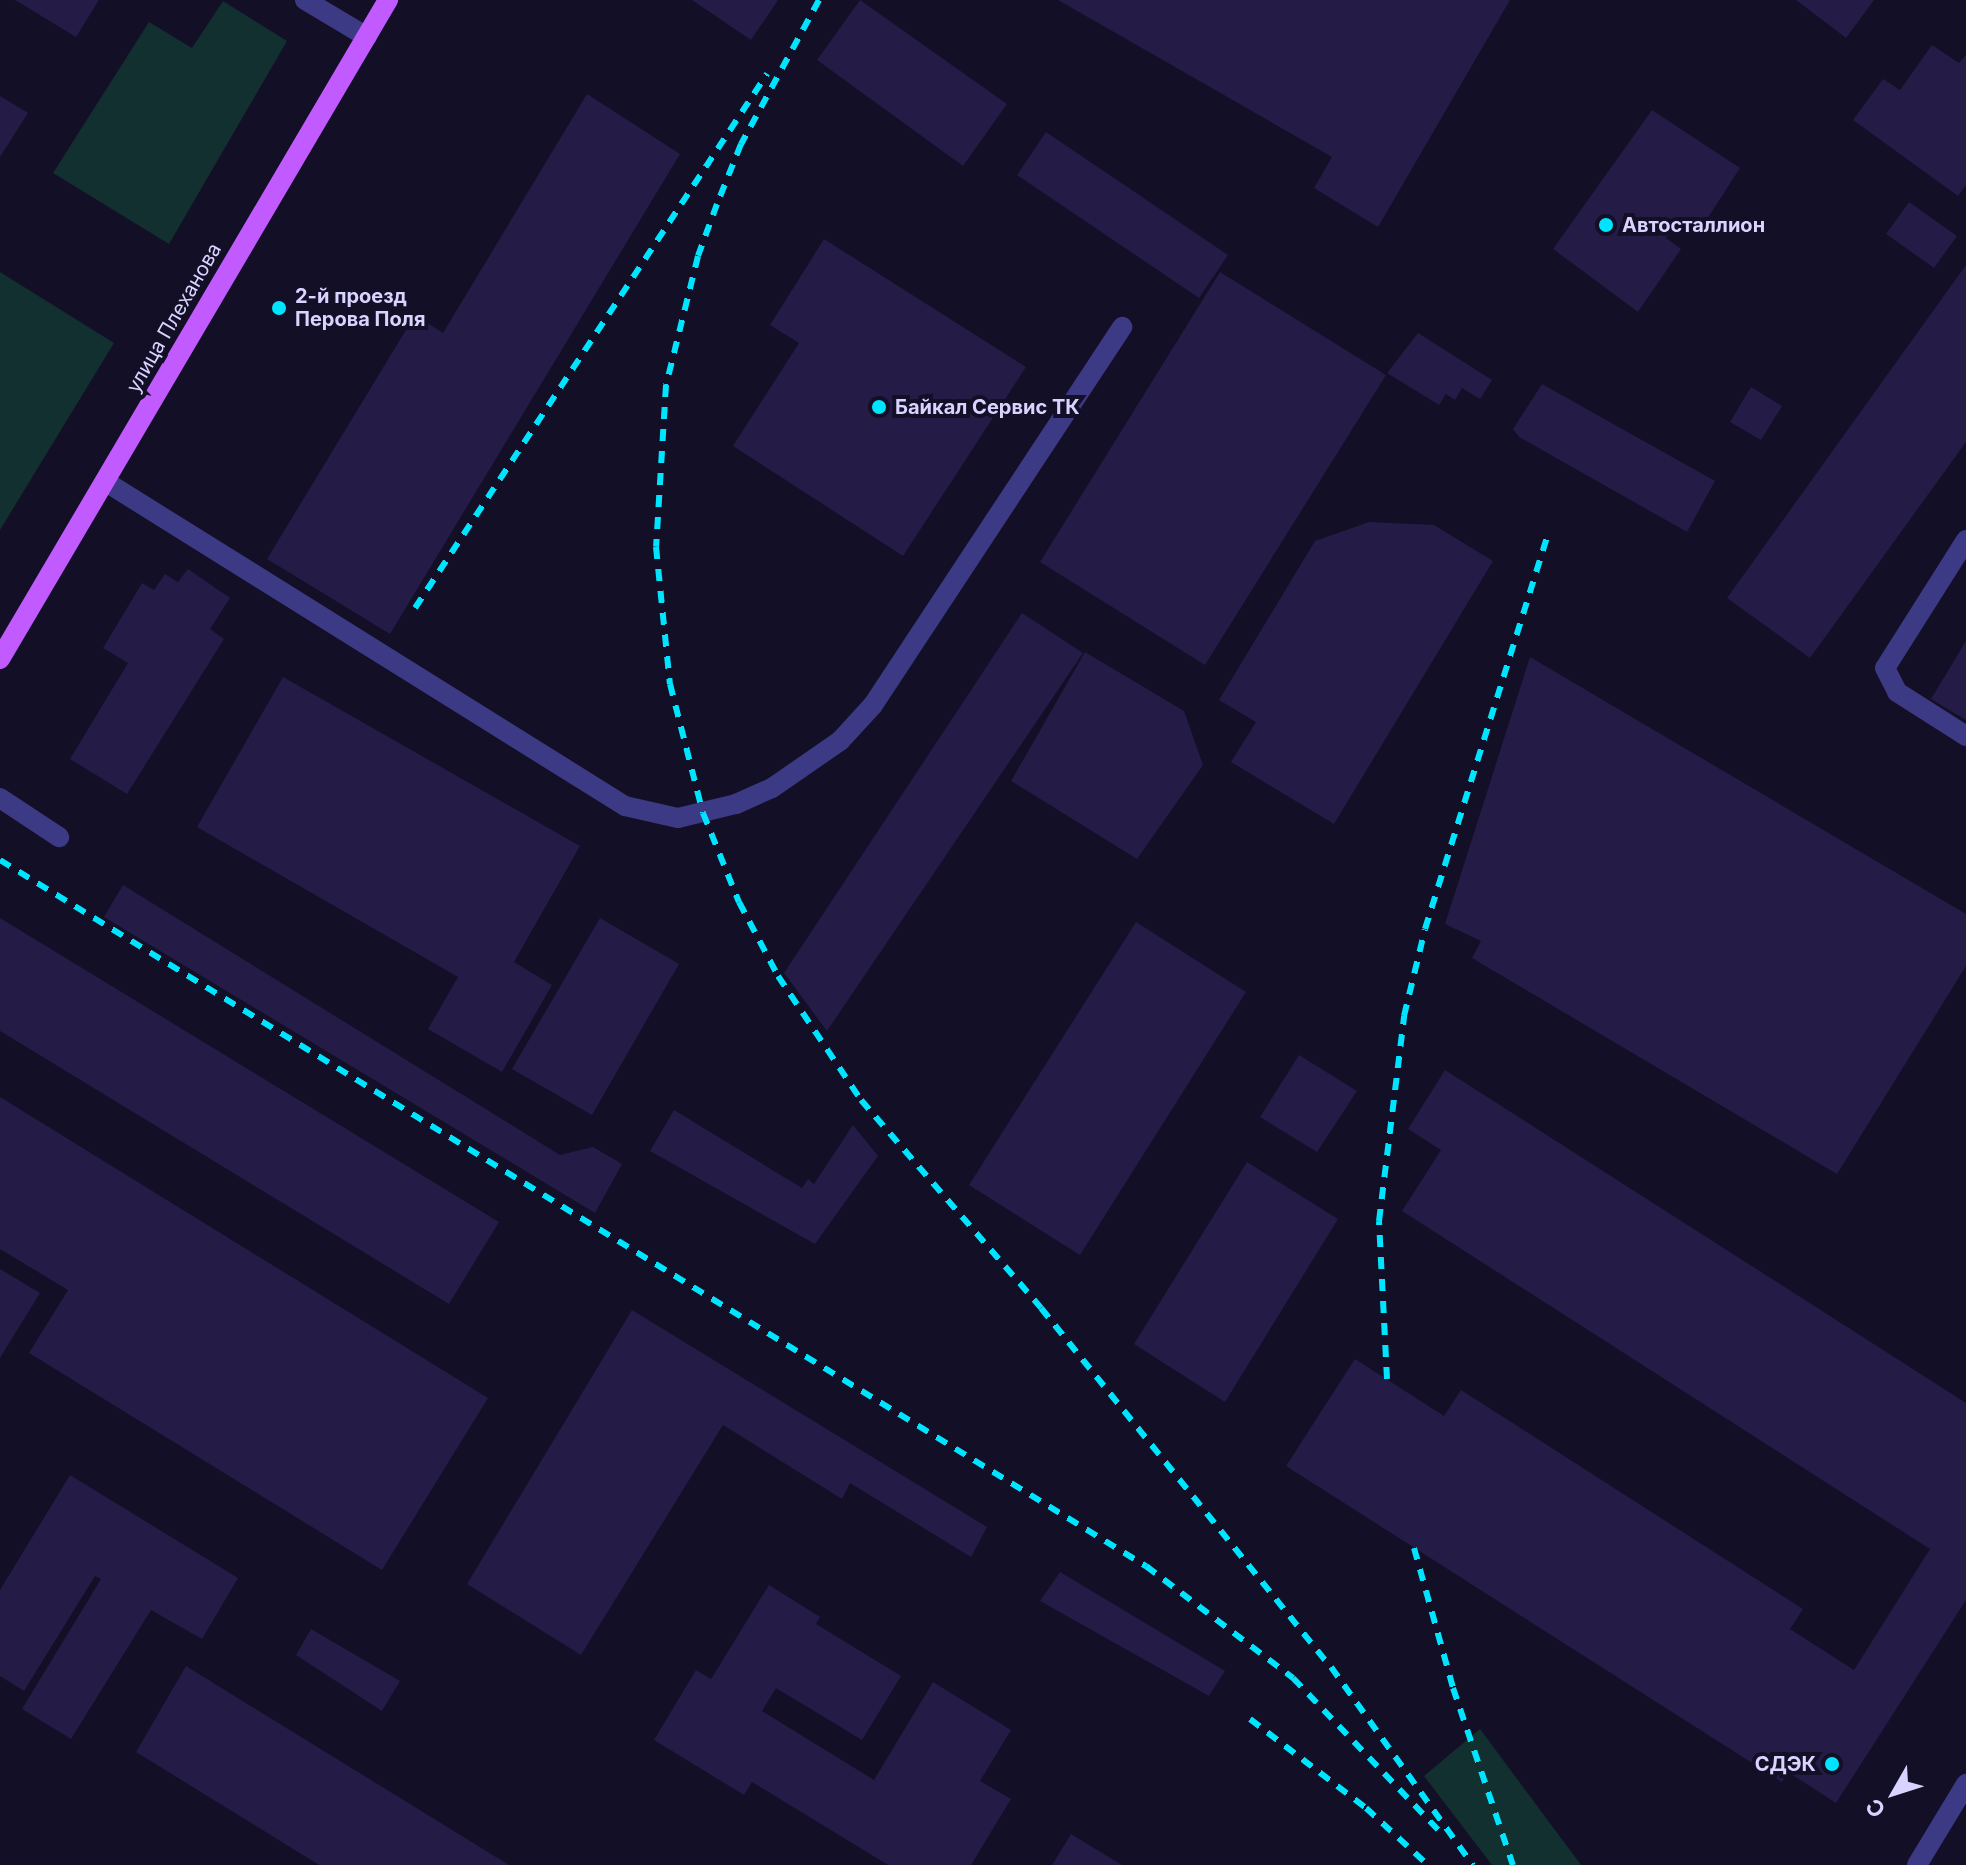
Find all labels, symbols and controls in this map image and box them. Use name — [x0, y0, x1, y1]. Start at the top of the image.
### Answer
place label: Автосталлион — [1622, 213, 1765, 237]
marker: Автосталлион — [1597, 216, 1615, 234]
street label: улица Плеханова — [121, 239, 227, 397]
place label: 2-й проезд Перова Поля — [295, 284, 425, 331]
marker: 2-й проезд Перова Поля — [270, 299, 288, 317]
place label: Байкал Сервис ТК — [895, 395, 1080, 419]
marker: Байкал Сервис ТК — [870, 398, 888, 416]
place label: СДЭК — [1755, 1752, 1816, 1776]
north arrow — [1854, 1753, 1934, 1833]
marker: СДЭК — [1823, 1755, 1841, 1773]
text: С — [1860, 1794, 1891, 1823]

